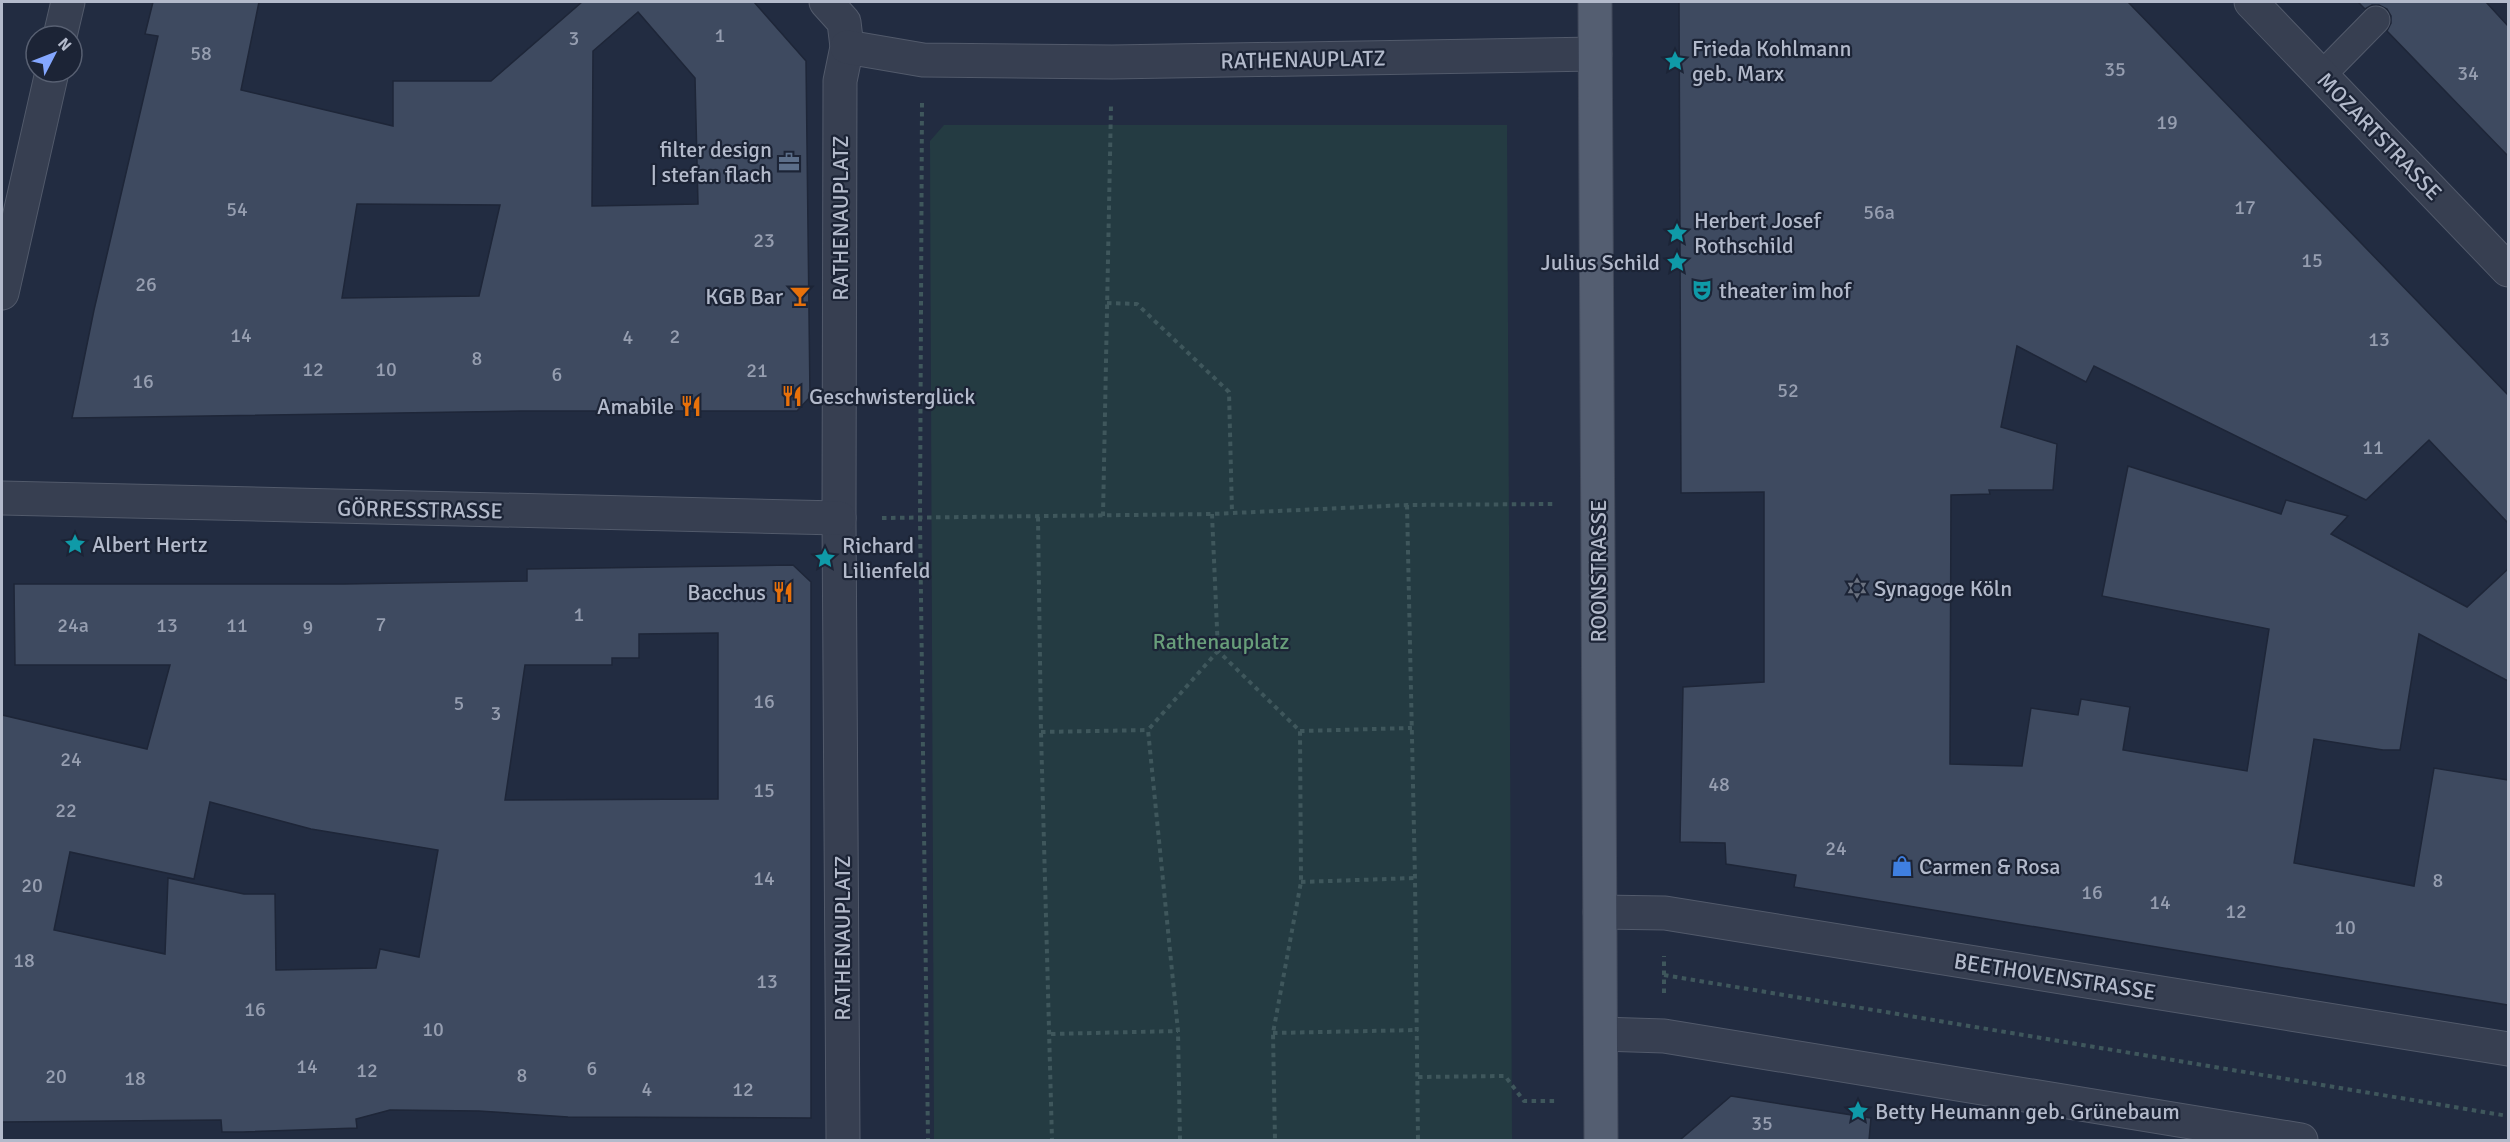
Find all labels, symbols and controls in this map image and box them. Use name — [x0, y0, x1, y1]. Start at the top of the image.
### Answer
house number: 1 — [715, 23, 725, 48]
north arrow — [24, 24, 84, 84]
house number: 3 — [569, 26, 579, 51]
text: N — [53, 34, 76, 55]
place label: Frieda Kohlmann geb. Marx — [1692, 35, 1851, 87]
house number: 58 — [190, 41, 212, 66]
street label: RATHENAUPLATZ — [1220, 45, 1386, 74]
place icon: Frieda Kohlmann geb. Marx — [1663, 49, 1687, 73]
house number: 35 — [2104, 57, 2126, 82]
house number: 34 — [2457, 61, 2479, 86]
street label: MOZARTSTRASSE — [2312, 67, 2447, 206]
house number: 19 — [2156, 110, 2178, 135]
street label: RATHENAUPLATZ — [827, 135, 854, 301]
place label: filter design | stefan flach — [651, 136, 772, 188]
office icon: filter design | stefan flach — [777, 150, 801, 174]
house number: 17 — [2234, 195, 2256, 220]
house number: 54 — [226, 197, 248, 222]
house number: 56a — [1863, 200, 1895, 225]
place label: Herbert Josef Rothschild — [1694, 207, 1823, 259]
place icon: Herbert Josef Rothschild — [1665, 221, 1689, 245]
house number: 23 — [753, 228, 775, 253]
house number: 15 — [2301, 248, 2323, 273]
place label: Julius Schild — [1541, 249, 1660, 276]
place icon: Julius Schild — [1665, 250, 1689, 274]
house number: 26 — [135, 272, 157, 297]
place label: theater im hof — [1719, 277, 1853, 304]
theatre icon: theater im hof — [1690, 278, 1714, 302]
place label: KGB Bar — [705, 283, 783, 310]
bar icon: KGB Bar — [788, 284, 812, 308]
house number: 14 — [230, 323, 252, 348]
house number: 2 — [670, 324, 680, 349]
house number: 4 — [623, 325, 634, 350]
house number: 13 — [2368, 327, 2390, 352]
house number: 8 — [472, 346, 482, 371]
house number: 12 — [302, 357, 324, 382]
house number: 10 — [375, 357, 397, 382]
house number: 21 — [746, 358, 768, 383]
house number: 6 — [552, 362, 562, 387]
house number: 16 — [132, 369, 154, 394]
house number: 52 — [1777, 378, 1799, 403]
place label: Geschwisterglück — [809, 383, 975, 410]
restaurant icon: Geschwisterglück — [780, 384, 804, 408]
place label: Amabile — [597, 393, 674, 420]
restaurant icon: Amabile — [679, 394, 703, 418]
house number: 11 — [2362, 435, 2384, 460]
street label: GÖRRESSTRASSE — [337, 495, 503, 524]
street label: ROONSTRASSE — [1585, 500, 1612, 642]
place label: Albert Hertz — [92, 531, 208, 558]
place icon: Albert Hertz — [63, 532, 87, 556]
place label: Richard Lilienfeld — [842, 532, 931, 584]
place icon: Richard Lilienfeld — [813, 546, 837, 570]
place label: Synagoge Köln — [1874, 575, 2012, 602]
synagogue icon: Synagoge Köln — [1845, 576, 1869, 600]
place label: Bacchus — [687, 579, 766, 606]
restaurant icon: Bacchus — [771, 580, 795, 604]
house number: 1 — [574, 602, 584, 627]
house number: 7 — [376, 612, 386, 637]
house number: 24a — [57, 613, 89, 638]
house number: 13 — [156, 613, 178, 638]
house number: 11 — [226, 613, 248, 638]
house number: 9 — [303, 615, 313, 640]
park label: Rathenauplatz — [1153, 628, 1290, 655]
house number: 16 — [753, 689, 775, 714]
house number: 5 — [454, 691, 464, 716]
house number: 3 — [491, 701, 501, 726]
house number: 24 — [60, 747, 82, 772]
house number: 48 — [1708, 772, 1730, 797]
house number: 15 — [753, 778, 775, 803]
house number: 22 — [55, 798, 77, 823]
house number: 24 — [1825, 836, 1847, 861]
place label: Carmen & Rosa — [1919, 853, 2060, 880]
shop icon: Carmen & Rosa — [1890, 854, 1914, 878]
street label: RATHENAUPLATZ — [829, 855, 856, 1021]
house number: 14 — [753, 866, 775, 891]
house number: 8 — [2433, 868, 2443, 893]
house number: 20 — [21, 873, 43, 898]
house number: 16 — [2081, 880, 2103, 905]
house number: 14 — [2149, 890, 2171, 915]
house number: 12 — [2225, 899, 2247, 924]
house number: 10 — [2334, 915, 2356, 940]
street label: BEETHOVENSTRASSE — [1952, 947, 2158, 1006]
house number: 18 — [13, 948, 35, 973]
house number: 13 — [756, 969, 778, 994]
house number: 16 — [244, 997, 266, 1022]
house number: 10 — [422, 1017, 444, 1042]
house number: 14 — [296, 1054, 318, 1079]
house number: 6 — [587, 1056, 597, 1081]
house number: 12 — [356, 1058, 378, 1083]
house number: 8 — [517, 1063, 527, 1088]
house number: 20 — [45, 1064, 67, 1089]
house number: 18 — [124, 1066, 146, 1091]
house number: 4 — [642, 1077, 653, 1102]
house number: 12 — [732, 1077, 754, 1102]
place label: Betty Heumann geb. Grünebaum — [1875, 1098, 2180, 1125]
place icon: Betty Heumann geb. Grünebaum — [1846, 1099, 1870, 1123]
house number: 35 — [1751, 1111, 1773, 1136]

